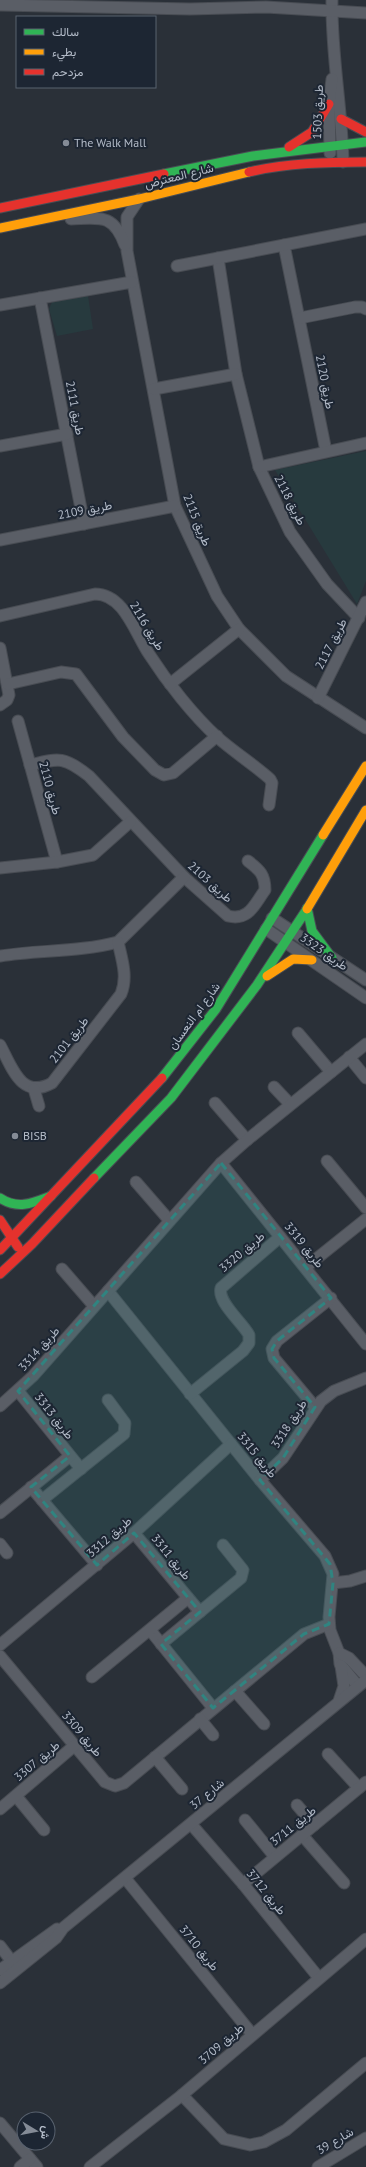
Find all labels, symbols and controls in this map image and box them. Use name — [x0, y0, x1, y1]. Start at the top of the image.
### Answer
legend — [16, 16, 156, 88]
text: سالك — [52, 24, 79, 39]
text: بطيء — [52, 44, 76, 62]
text: مزدحم — [52, 64, 83, 80]
street label: طريق 1503 — [309, 84, 327, 140]
place label: The Walk Mall — [74, 135, 147, 150]
marker: The Walk Mall — [61, 138, 71, 148]
street label: شارع المعترض — [143, 160, 215, 193]
street label: طريق 2120 — [312, 354, 338, 411]
street label: طريق 2111 — [62, 380, 88, 437]
street label: طريق 2118 — [270, 472, 310, 528]
street label: طريق 2115 — [179, 492, 215, 549]
street label: طريق 2109 — [57, 497, 114, 523]
street label: طريق 2116 — [126, 598, 168, 654]
street label: طريق 2117 — [311, 616, 351, 672]
street label: طريق 2110 — [35, 759, 65, 817]
street label: طريق 2103 — [184, 858, 236, 906]
street label: طريق 3323 — [297, 930, 351, 974]
street label: شارع ام النعسان — [164, 979, 225, 1053]
street label: طريق 2101 — [46, 1013, 92, 1067]
place label: BISB — [23, 1128, 47, 1143]
marker: BISB — [10, 1131, 20, 1141]
street label: طريق 3319 — [281, 1219, 328, 1271]
street label: طريق 3320 — [216, 1228, 268, 1276]
street label: طريق 3314 — [15, 1323, 63, 1375]
street label: طريق 3313 — [31, 1389, 77, 1443]
street label: طريق 3318 — [267, 1397, 311, 1451]
street label: طريق 3315 — [234, 1429, 281, 1481]
street label: طريق 3312 — [83, 1513, 135, 1561]
street label: طريق 3311 — [148, 1531, 195, 1583]
street label: طريق 3309 — [58, 1708, 106, 1760]
street label: طريق 3307 — [11, 1737, 63, 1785]
street label: شارع 37 — [186, 1775, 228, 1814]
street label: طريق 3711 — [267, 1802, 319, 1849]
street label: طريق 3712 — [243, 1866, 290, 1918]
street label: طريق 3710 — [176, 1922, 223, 1974]
street label: طريق 3709 — [195, 2020, 247, 2068]
north arrow — [16, 2111, 56, 2151]
street label: شارع 39 — [314, 2124, 357, 2159]
text: ش — [38, 2125, 54, 2140]

